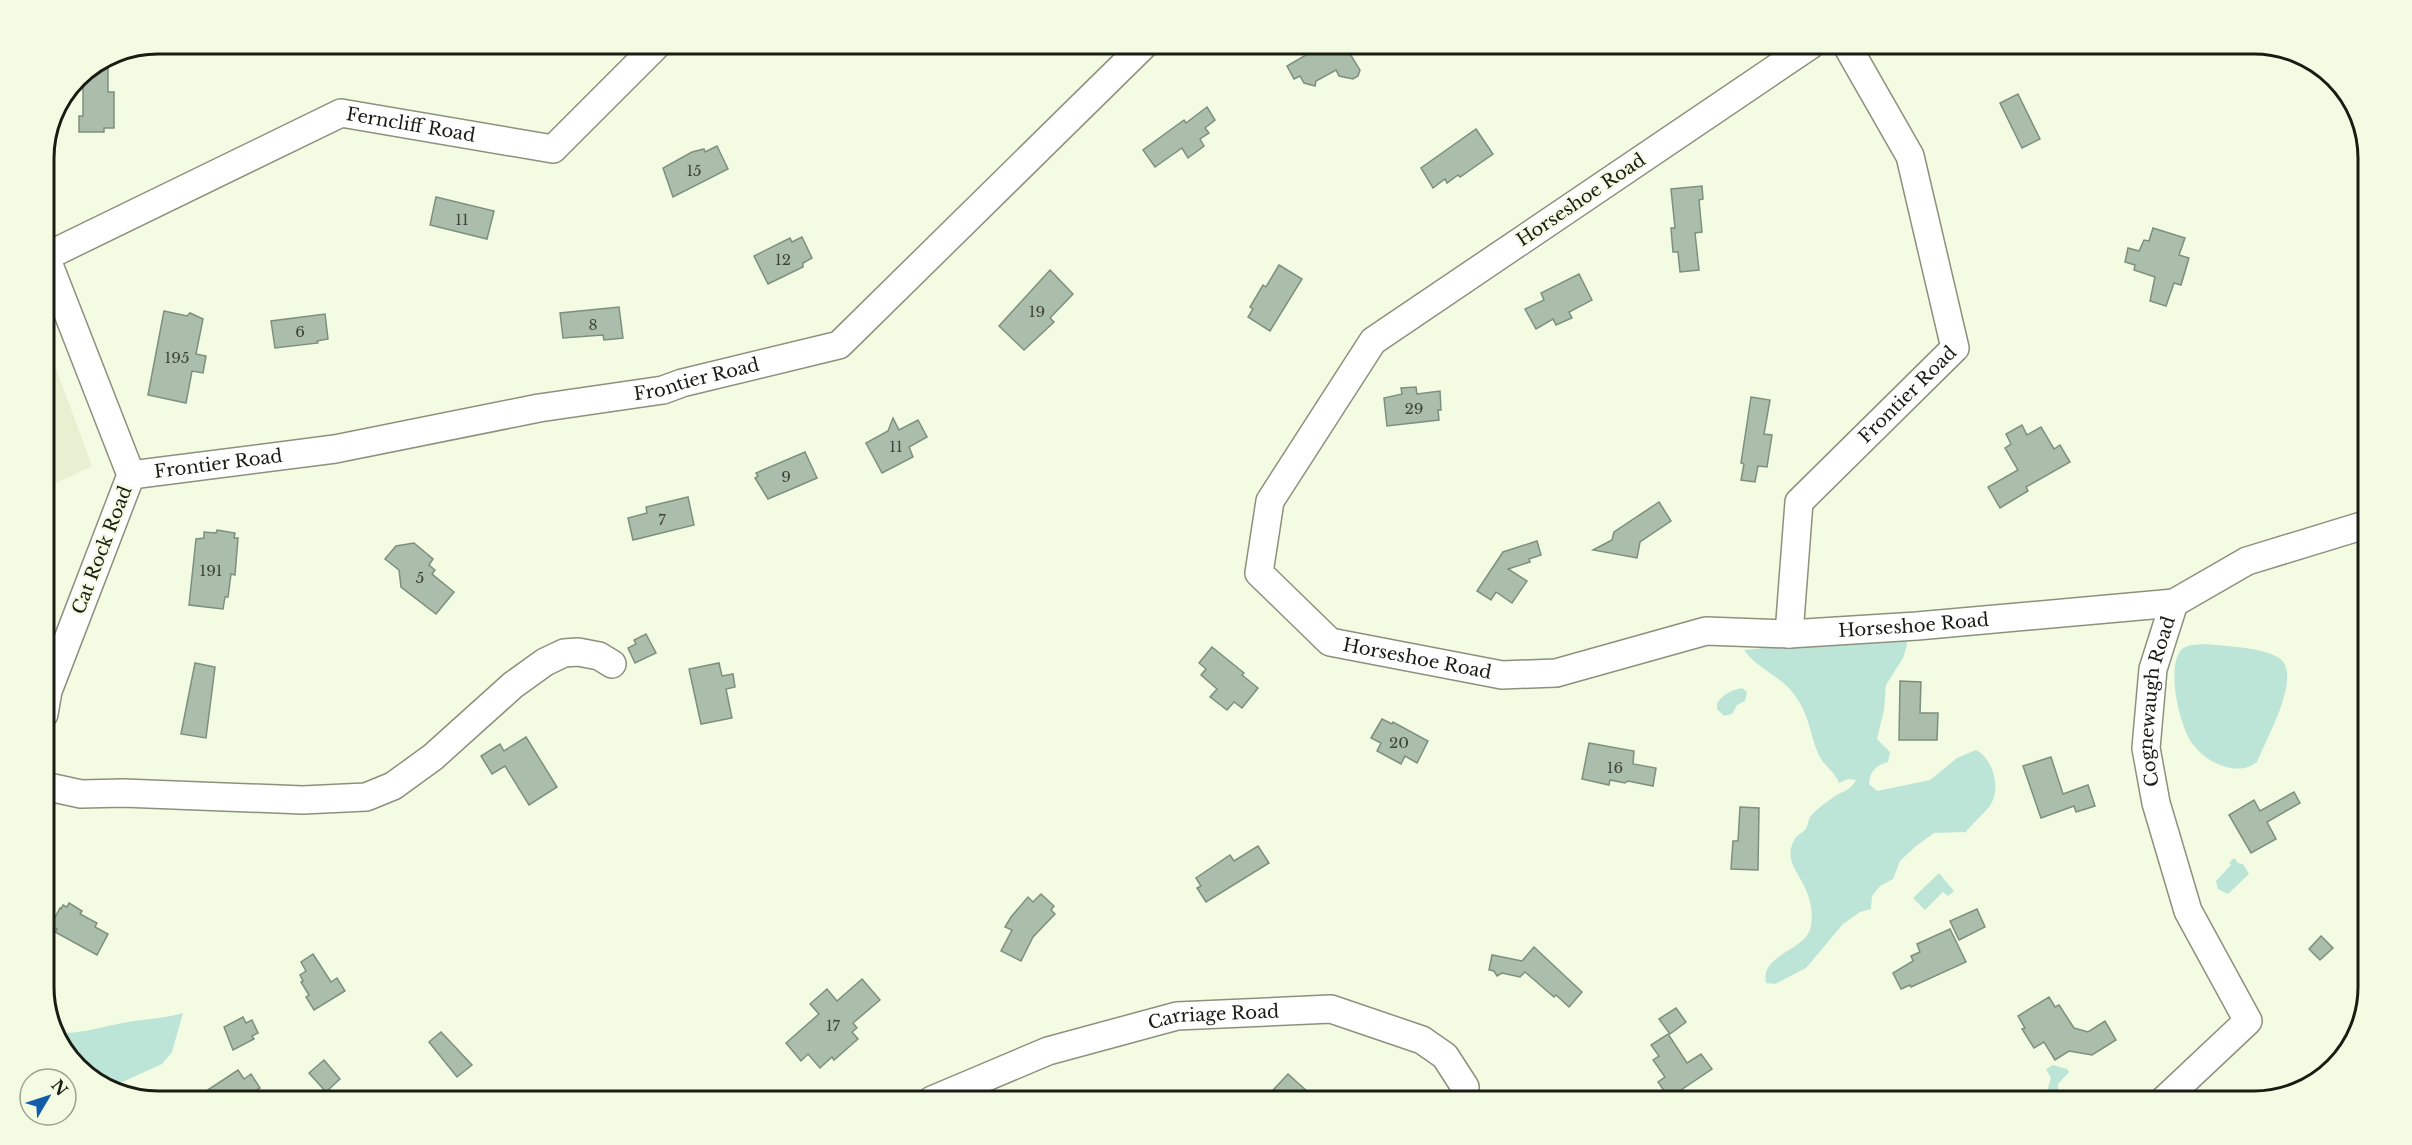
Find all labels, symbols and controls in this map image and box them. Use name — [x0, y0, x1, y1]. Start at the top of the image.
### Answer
street label: Ferncliff Road — [345, 103, 477, 147]
street label: Horseshoe Road — [1512, 149, 1650, 251]
house number: 15 — [686, 161, 702, 180]
house number: 11 — [455, 210, 469, 229]
house number: 12 — [775, 250, 791, 269]
house number: 19 — [1029, 302, 1045, 321]
house number: 8 — [588, 315, 598, 334]
house number: 6 — [295, 322, 305, 341]
street label: Frontier Road — [1854, 342, 1961, 448]
house number: 195 — [165, 348, 189, 367]
street label: Frontier Road — [632, 354, 762, 405]
house number: 29 — [1405, 399, 1423, 418]
house number: 11 — [889, 437, 903, 456]
street label: Frontier Road — [153, 445, 284, 483]
house number: 9 — [781, 467, 791, 486]
street label: Cat Rock Road — [67, 483, 137, 617]
house number: 7 — [658, 510, 666, 529]
house number: 191 — [199, 561, 223, 580]
house number: 5 — [416, 568, 424, 587]
street label: Horseshoe Road — [1838, 609, 1990, 642]
street label: Cognewaugh Road — [2135, 614, 2180, 788]
street label: Horseshoe Road — [1341, 634, 1493, 684]
house number: 20 — [1389, 733, 1409, 752]
house number: 16 — [1607, 758, 1623, 777]
street label: Carriage Road — [1146, 1000, 1280, 1034]
house number: 17 — [826, 1016, 841, 1035]
north arrow — [18, 1067, 78, 1127]
text: N — [47, 1075, 72, 1100]

